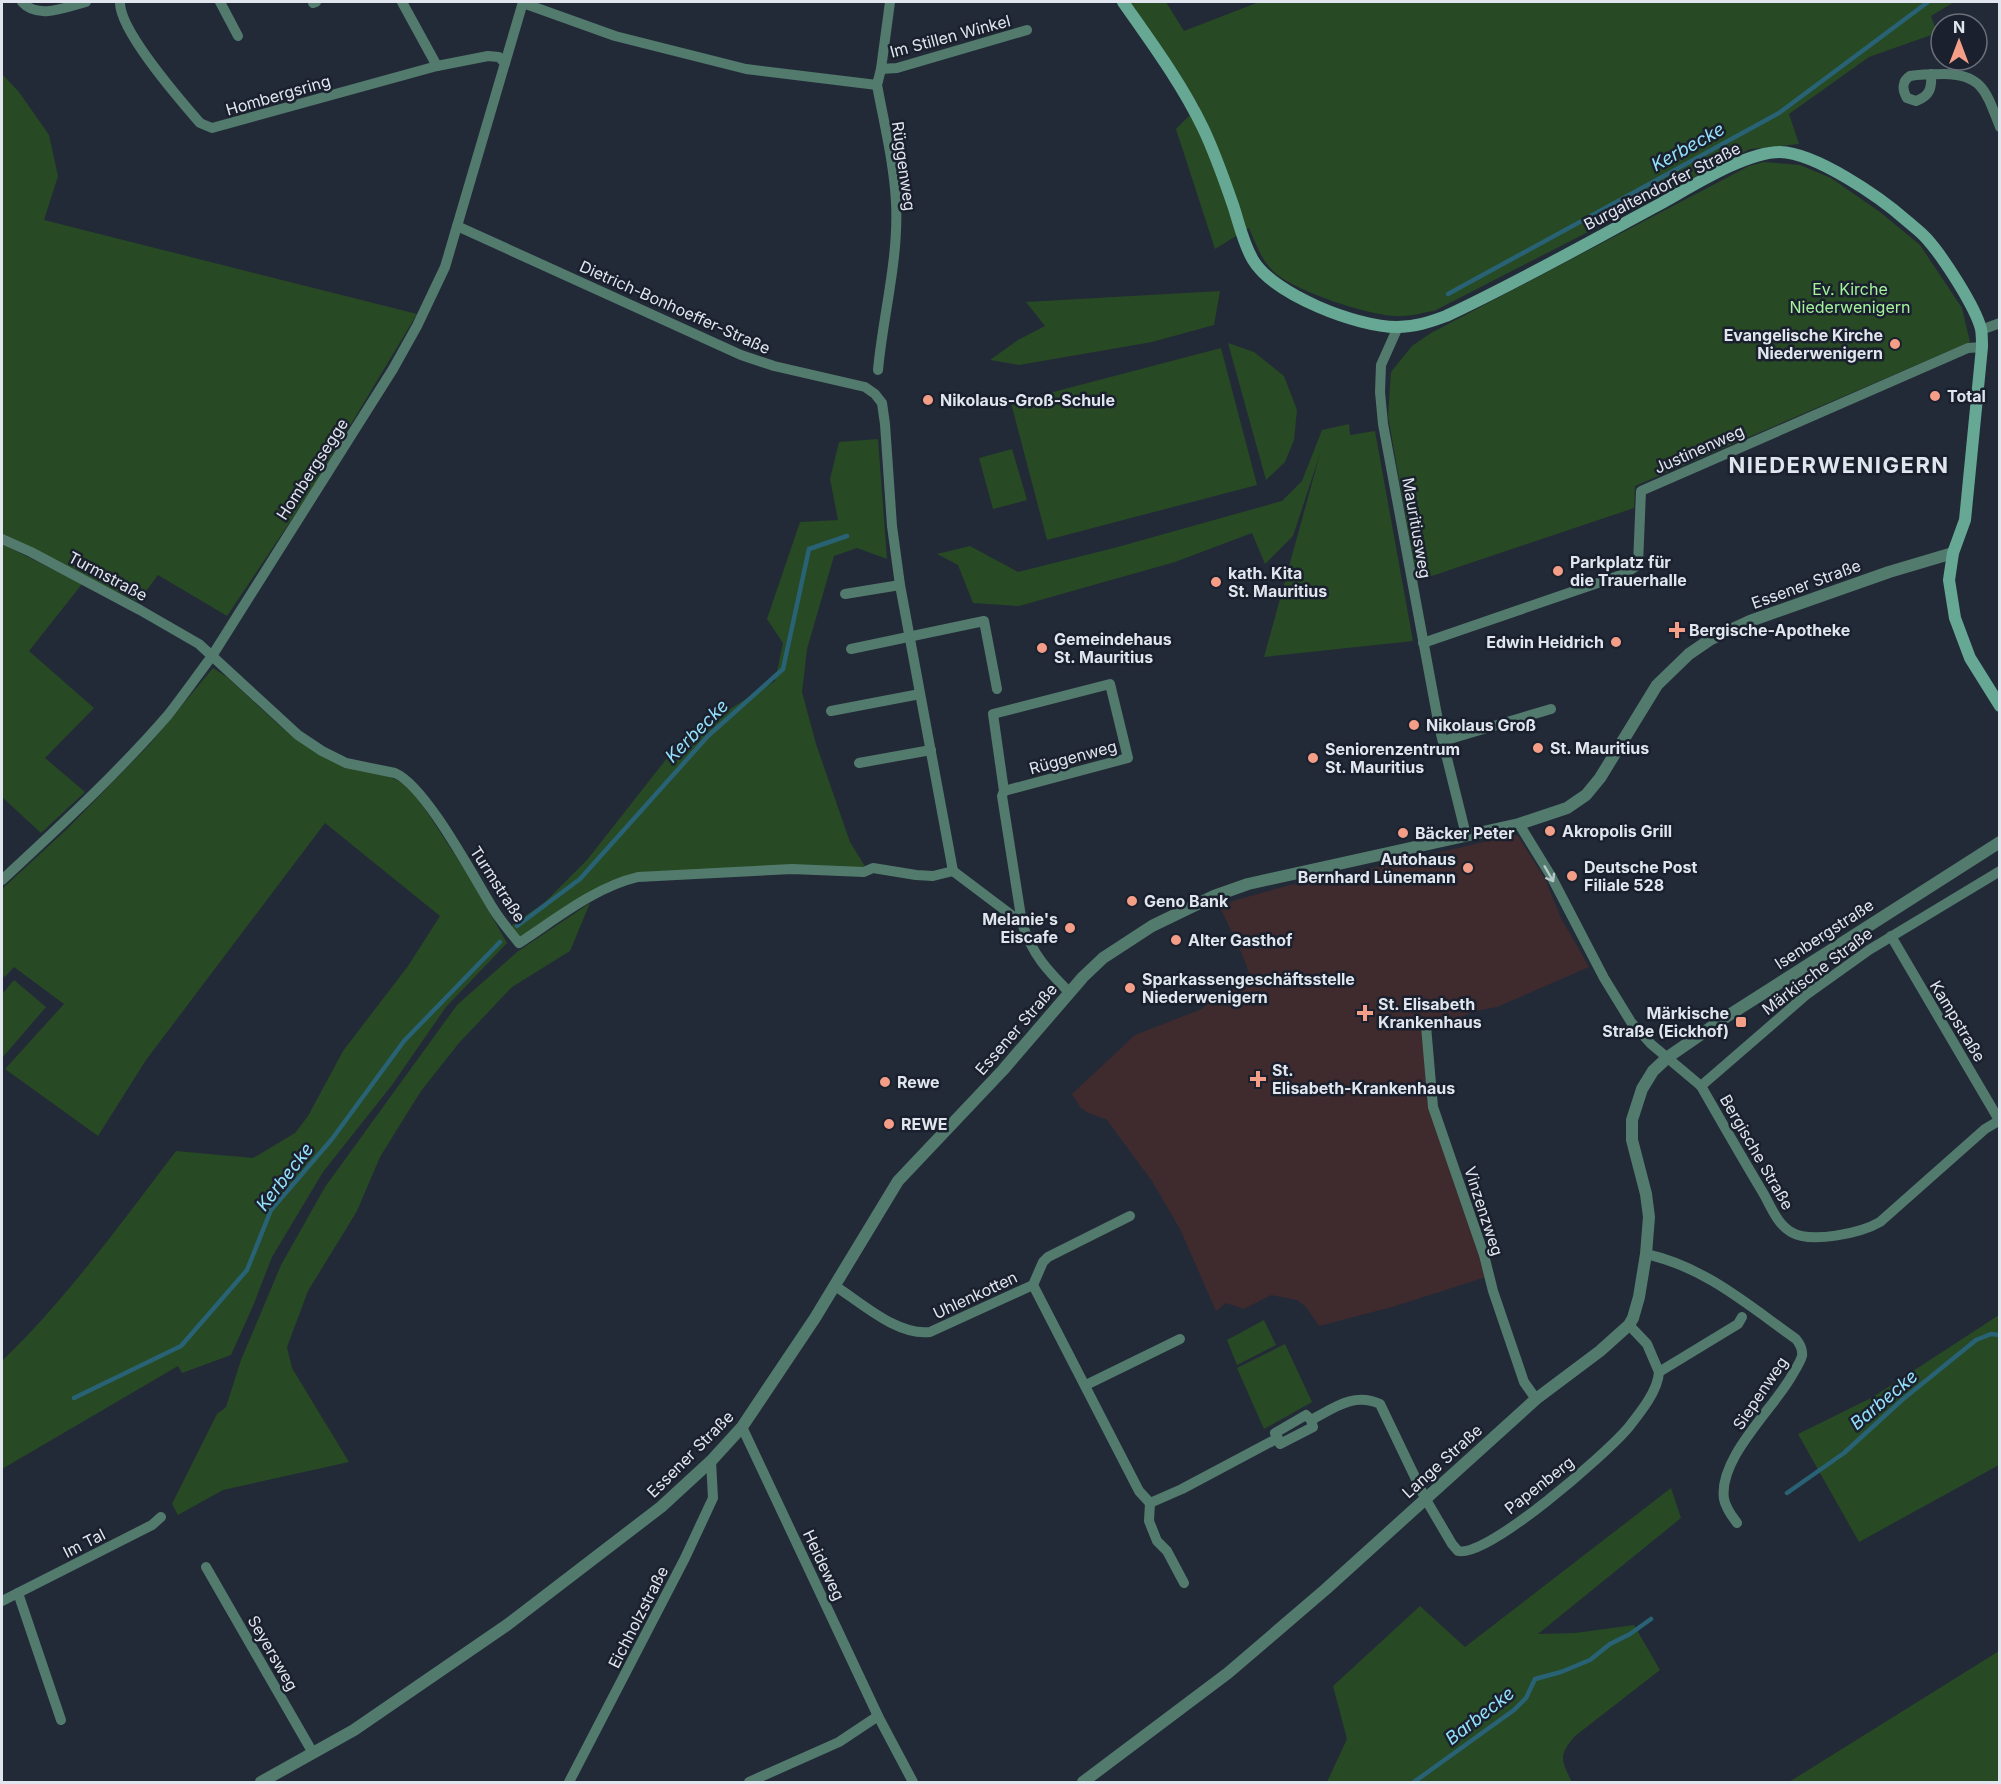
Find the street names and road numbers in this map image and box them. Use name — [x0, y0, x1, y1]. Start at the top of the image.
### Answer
street label: Im Stillen Winkel — [888, 10, 1012, 62]
street label: Hombergsring — [223, 70, 333, 120]
street label: Rüggenweg — [888, 120, 920, 212]
street label: Burgaltendorfer Straße — [1580, 138, 1744, 234]
street label: Dietrich-Bonhoeffer-Straße — [577, 256, 773, 358]
street label: Hombergsegge — [272, 415, 352, 523]
street label: Justinenweg — [1651, 420, 1747, 478]
street label: Mauritiusweg — [1398, 476, 1436, 580]
street label: Turmstraße — [65, 547, 151, 605]
street label: Essener Straße — [1749, 555, 1863, 613]
street label: Rüggenweg — [1027, 736, 1119, 778]
street label: Turmstraße — [466, 842, 530, 926]
street label: Isenbergstraße — [1771, 895, 1877, 973]
street label: Märkische Straße — [1758, 923, 1876, 1019]
street label: Kampstraße — [1926, 977, 1990, 1065]
street label: Essener Straße — [971, 979, 1061, 1079]
street label: Bergische Straße — [1716, 1091, 1798, 1213]
street label: Vinzenzweg — [1460, 1164, 1508, 1258]
street label: Uhlenkotten — [930, 1267, 1020, 1323]
street label: Siepenweg — [1728, 1353, 1792, 1433]
street label: Essener Straße — [642, 1406, 738, 1502]
street label: Lange Straße — [1398, 1420, 1486, 1502]
street label: Papenberg — [1500, 1452, 1578, 1518]
street label: Im Tal — [59, 1524, 109, 1562]
street label: Heideweg — [799, 1526, 849, 1604]
street label: Eichholzstraße — [604, 1563, 672, 1671]
street label: Seyersweg — [243, 1612, 303, 1694]

